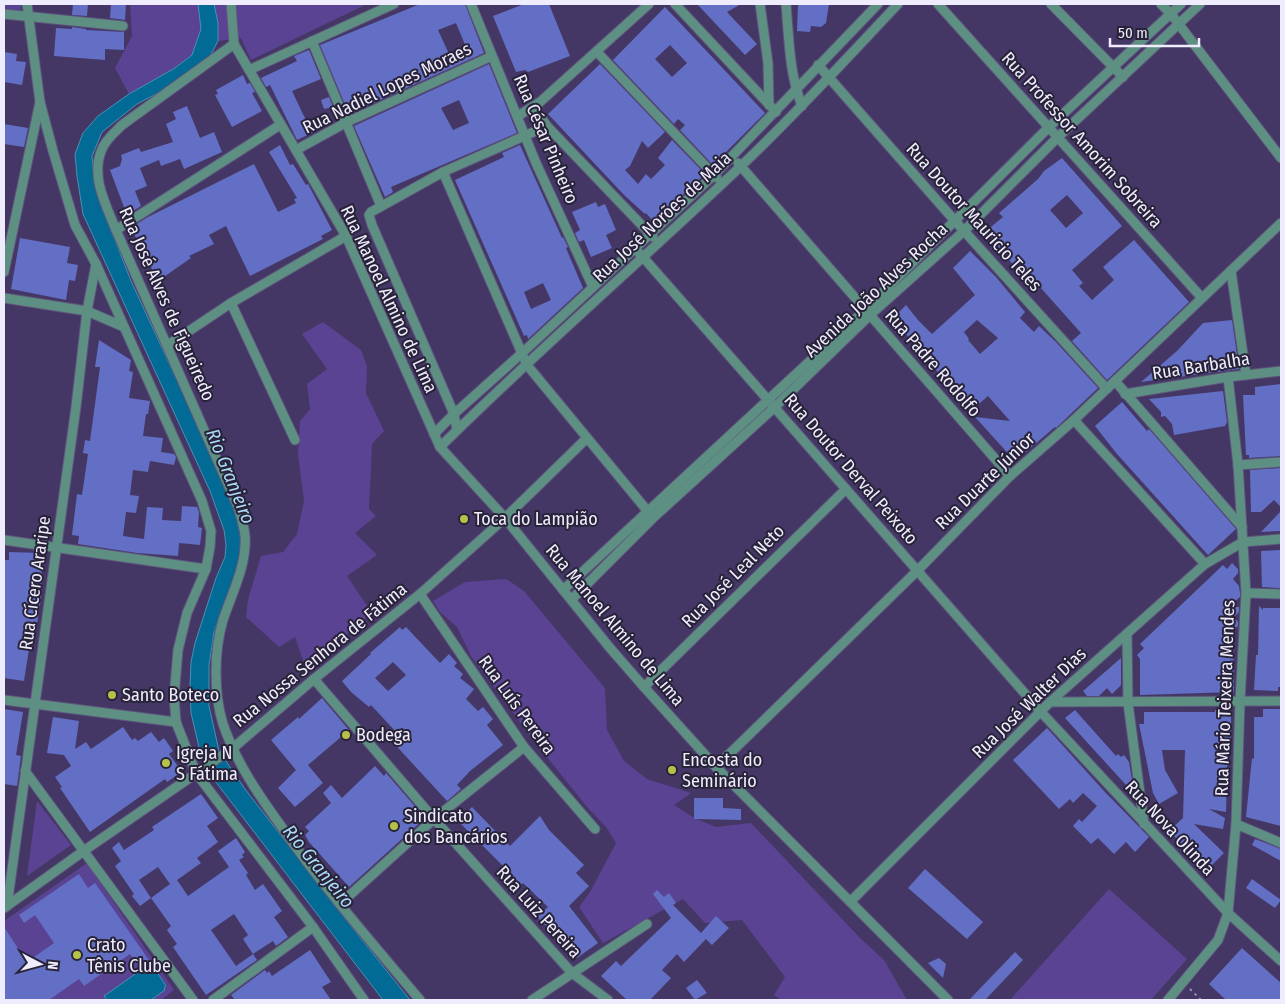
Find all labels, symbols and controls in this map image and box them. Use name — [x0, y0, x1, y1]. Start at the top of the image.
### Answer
scale bar — [1110, 15, 1199, 47]
text: 50 m — [1118, 24, 1148, 42]
street label: Rua Nadiel Lopes Moraes — [299, 37, 475, 138]
street label: Rua Professor Amorim Sobreira — [997, 47, 1167, 233]
street label: Rua César Pinheiro — [509, 71, 583, 207]
street label: Rua Doutor Mauricio Teles — [901, 138, 1047, 296]
street label: Rua José Norões de Maia — [588, 147, 736, 287]
street label: Rua Manoel Almino de Lima — [336, 202, 442, 396]
street label: Rua José Alves de Figueiredo — [114, 204, 220, 404]
street label: Avenida João Alves Rocha — [800, 218, 952, 362]
street label: Rua Padre Rodolfo — [880, 305, 986, 421]
street label: Rua Barbalha — [1151, 347, 1251, 385]
street label: Rua Doutor Derval Peixoto — [779, 389, 923, 549]
water label: Rio Granjeiro — [201, 425, 260, 527]
street label: Rua Duarte Júnior — [931, 427, 1040, 534]
place label: Toca do Lampião — [474, 508, 598, 530]
marker: Toca do Lampião — [458, 513, 470, 525]
street label: Rua Cícero Araripe — [15, 515, 55, 651]
street label: Rua José Leal Neto — [677, 520, 789, 632]
street label: Rua Manoel Almino de Lima — [541, 540, 689, 711]
street label: Rua Nossa Senhora de Fátima — [229, 578, 411, 732]
street label: Rua Mário Teixeira Mendes — [1211, 599, 1239, 797]
street label: Rua José Walter Dias — [967, 643, 1091, 763]
street label: Rua Luís Pereira — [474, 651, 560, 759]
place label: Santo Boteco — [122, 684, 219, 706]
marker: Santo Boteco — [106, 689, 118, 701]
place label: Bodega — [356, 724, 411, 746]
marker: Bodega — [340, 729, 352, 741]
place label: Igreja N S Fátima — [176, 742, 238, 785]
place label: Encosta do Seminário — [682, 749, 762, 792]
marker: Igreja N S Fátima — [160, 757, 172, 769]
marker: Encosta do Seminário — [666, 764, 678, 776]
street label: Rua Nova Olinda — [1120, 776, 1220, 880]
place label: Sindicato dos Bancários — [404, 805, 508, 848]
water label: Rio Granjeiro — [278, 820, 359, 913]
marker: Sindicato dos Bancários — [388, 820, 400, 832]
street label: Rua Luiz Pereira — [492, 861, 586, 963]
place label: Crato Tênis Clube — [87, 934, 171, 977]
north arrow — [15, 939, 65, 989]
marker: Crato Tênis Clube — [71, 949, 83, 961]
text: N — [44, 960, 61, 970]

